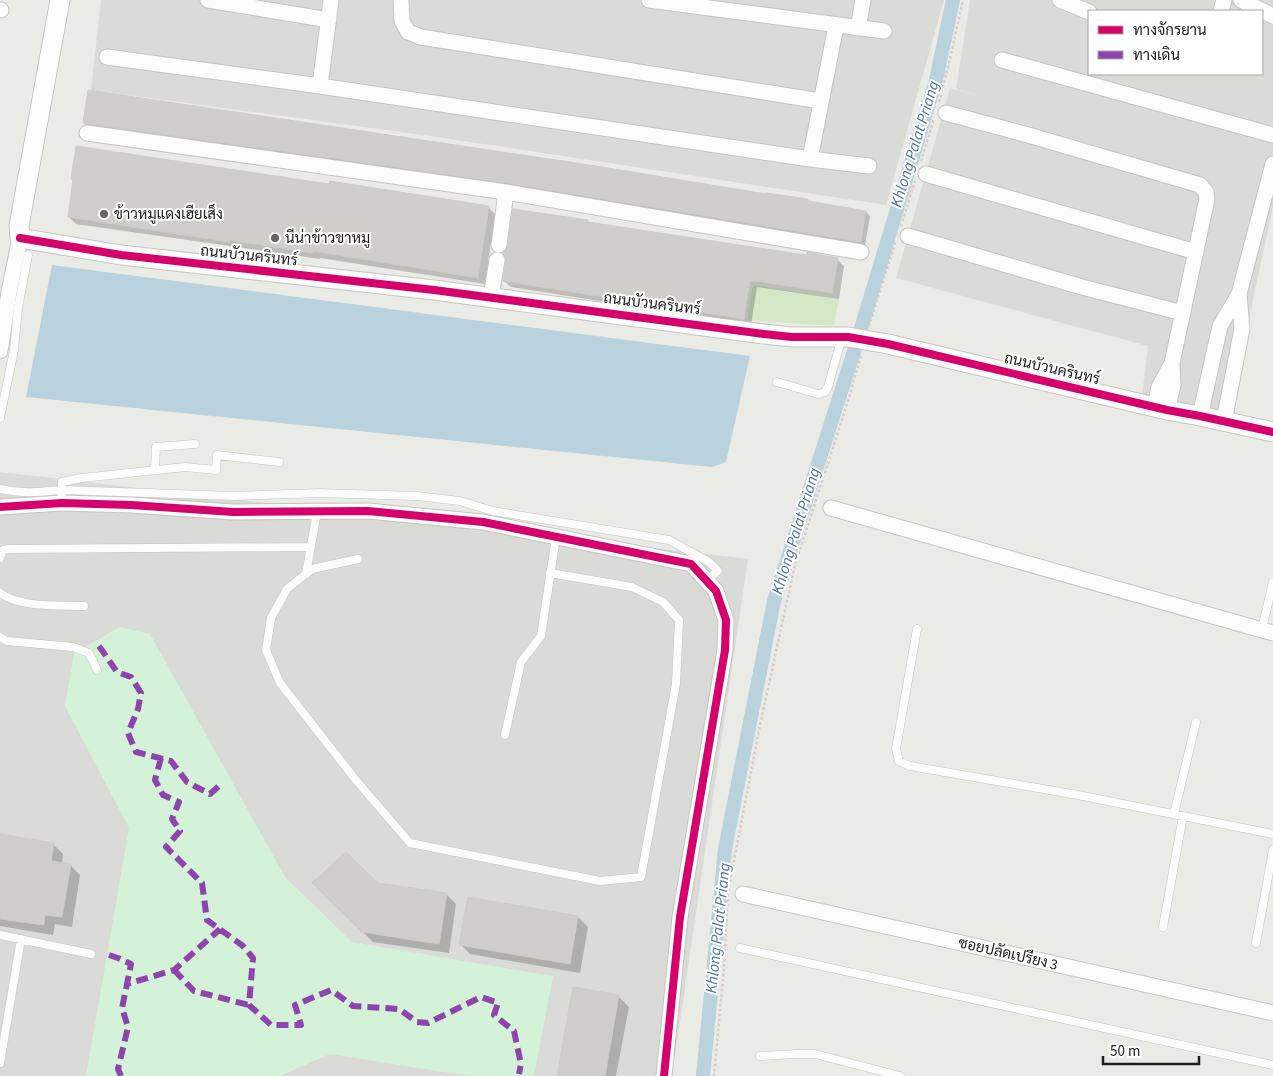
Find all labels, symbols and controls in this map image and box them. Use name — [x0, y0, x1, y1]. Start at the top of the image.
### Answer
legend — [1088, 10, 1263, 75]
text: ทางจักรยาน — [1133, 20, 1207, 41]
text: ทางเดิน — [1133, 45, 1180, 66]
water label: Khlong Palat Priang — [885, 78, 945, 210]
place label: ข้าวหมูแดงเฮียเส็ง — [114, 203, 223, 225]
marker: ข้าวหมูแดงเฮียเส็ง — [98, 208, 110, 220]
place label: นีน่าข้าวขาหมู — [285, 228, 370, 249]
marker: นีน่าข้าวขาหมู — [269, 232, 281, 244]
street label: ถนนบัวนครินทร์ — [199, 240, 299, 272]
street label: ถนนบัวนครินทร์ — [602, 288, 702, 320]
street label: ถนนบัวนครินทร์ — [1002, 348, 1102, 390]
water label: Khlong Palat Priang — [766, 465, 826, 597]
water label: Khlong Palat Priang — [700, 862, 736, 994]
street label: ซอยปลัดเปรียง 3 — [956, 932, 1060, 976]
scale bar — [1103, 1034, 1199, 1066]
text: 50 m — [1110, 1041, 1140, 1062]

